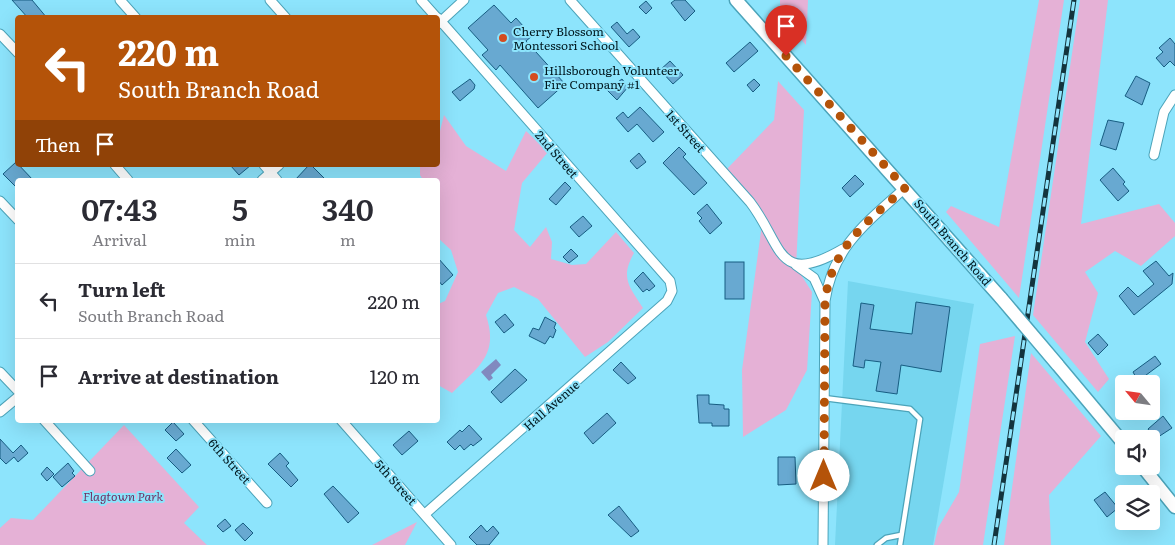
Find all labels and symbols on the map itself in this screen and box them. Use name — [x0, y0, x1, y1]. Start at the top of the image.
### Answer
pin — [765, 5, 807, 56]
place label: Cherry Blossom Montessori School — [513, 22, 619, 54]
marker: Cherry Blossom Montessori School — [497, 32, 509, 44]
place label: Hillsborough Volunteer Fire Company #1 — [544, 61, 679, 93]
marker: Hillsborough Volunteer Fire Company #1 — [528, 71, 540, 83]
street label: 1st Street — [662, 106, 710, 156]
street label: 2nd Street — [531, 126, 583, 182]
street label: South Branch Road — [910, 195, 996, 290]
north arrow — [1115, 375, 1160, 420]
street label: Hall Avenue — [519, 376, 583, 434]
street label: 6th Street — [205, 434, 256, 488]
position arrow — [797, 449, 849, 501]
street label: 5th Street — [371, 455, 421, 509]
park label: Flagtown Park — [83, 487, 163, 505]

